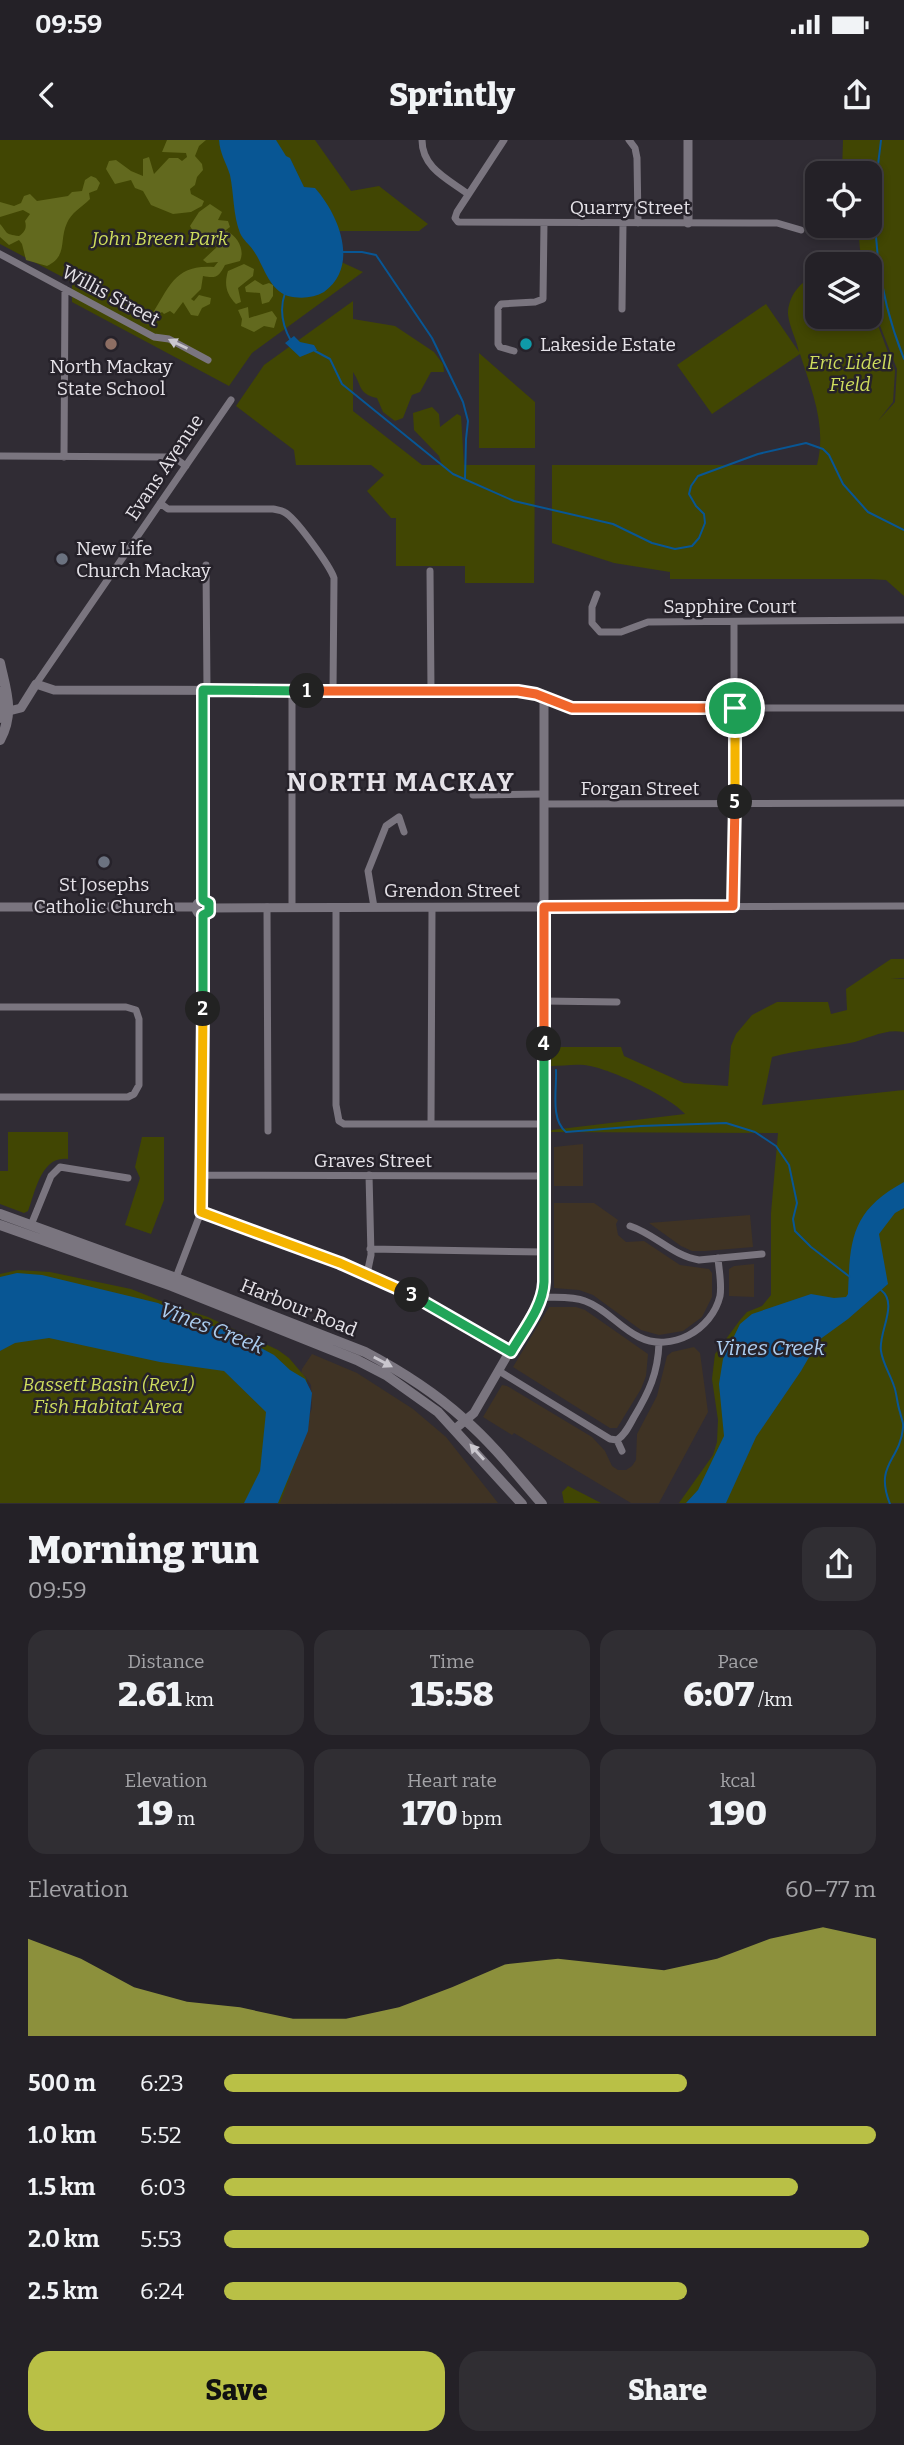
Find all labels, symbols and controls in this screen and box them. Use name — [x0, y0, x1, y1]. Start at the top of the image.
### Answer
text: 09:59 — [35, 9, 102, 40]
icon: back — [28, 76, 66, 114]
text: Sprintly — [389, 76, 515, 114]
icon: share — [838, 76, 876, 114]
map controls — [805, 161, 882, 329]
button: locate — [805, 161, 882, 238]
street label: Quarry Street — [570, 196, 690, 219]
park label: John Breen Park — [90, 227, 229, 250]
button: layers — [805, 252, 882, 329]
street label: Willis Street — [58, 260, 164, 331]
place label: Lakeside Estate — [540, 333, 676, 356]
marker: North Mackay State School — [103, 336, 119, 352]
marker: Lakeside Estate — [518, 336, 534, 352]
one-way arrow — [168, 338, 188, 349]
park label: Eric Lidell Field — [808, 351, 892, 396]
place label: North Mackay State School — [50, 355, 173, 400]
street label: Evans Avenue — [121, 410, 208, 525]
place label: New Life Church Mackay — [76, 537, 212, 582]
marker: New Life Church Mackay — [54, 551, 70, 567]
street label: Sapphire Court — [663, 595, 797, 618]
pin: 1 — [290, 674, 324, 708]
pin — [705, 678, 765, 738]
text: 1 — [302, 679, 311, 702]
icon: arrive — [716, 689, 754, 727]
district label: NORTH MACKAY — [286, 767, 516, 798]
street label: Forgan Street — [580, 777, 700, 800]
pin: 5 — [718, 784, 752, 820]
text: 5 — [729, 790, 740, 813]
marker: St Josephs Catholic Church — [96, 854, 112, 870]
place label: St Josephs Catholic Church — [34, 873, 175, 918]
street label: Grendon Street — [384, 879, 520, 902]
pin: 2 — [186, 992, 220, 1026]
text: 2 — [197, 997, 208, 1020]
pin: 4 — [526, 1026, 562, 1062]
text: 4 — [538, 1032, 549, 1055]
street label: Graves Street — [314, 1149, 432, 1172]
street label: Harbour Road — [237, 1274, 361, 1341]
pin: 3 — [394, 1278, 430, 1312]
text: 3 — [406, 1283, 417, 1306]
water label: Vines Creek — [156, 1296, 268, 1360]
water label: Vines Creek — [715, 1335, 825, 1361]
one-way arrow — [373, 1356, 393, 1368]
park label: Bassett Basin (Rev.1) Fish Habitat Area — [22, 1373, 194, 1418]
one-way arrow — [470, 1444, 485, 1461]
text: Morning run — [28, 1527, 259, 1573]
button: share — [802, 1527, 876, 1601]
text: 09:59 — [28, 1576, 87, 1604]
text: Distance — [128, 1650, 204, 1673]
text: Time — [430, 1650, 474, 1673]
text: Pace — [717, 1650, 759, 1673]
text: 2.61 — [118, 1673, 182, 1715]
text: 15:58 — [410, 1673, 494, 1715]
text: 6:07 — [683, 1673, 754, 1715]
text: km — [182, 1688, 214, 1711]
text: /km — [754, 1688, 793, 1711]
text: Elevation — [125, 1769, 207, 1792]
text: Heart rate — [407, 1769, 497, 1792]
text: kcal — [720, 1769, 756, 1792]
text: 19 — [137, 1792, 173, 1834]
text: 170 — [402, 1792, 458, 1834]
text: 190 — [709, 1792, 767, 1834]
text: m — [173, 1807, 195, 1830]
text: bpm — [458, 1807, 502, 1830]
text: Elevation — [28, 1875, 128, 1903]
text: 60–77 m — [785, 1875, 876, 1903]
text: 500 m — [28, 2069, 96, 2097]
text: 6:23 — [140, 2069, 184, 2097]
text: 1.0 km — [28, 2121, 97, 2149]
text: 5:52 — [140, 2121, 182, 2149]
text: 1.5 km — [28, 2173, 95, 2201]
text: 6:03 — [140, 2173, 186, 2201]
text: 2.0 km — [28, 2225, 99, 2253]
text: 5:53 — [140, 2225, 182, 2253]
text: 2.5 km — [28, 2277, 98, 2305]
text: 6:24 — [140, 2277, 184, 2305]
button: Save — [28, 2351, 445, 2431]
button: Share — [459, 2351, 876, 2431]

